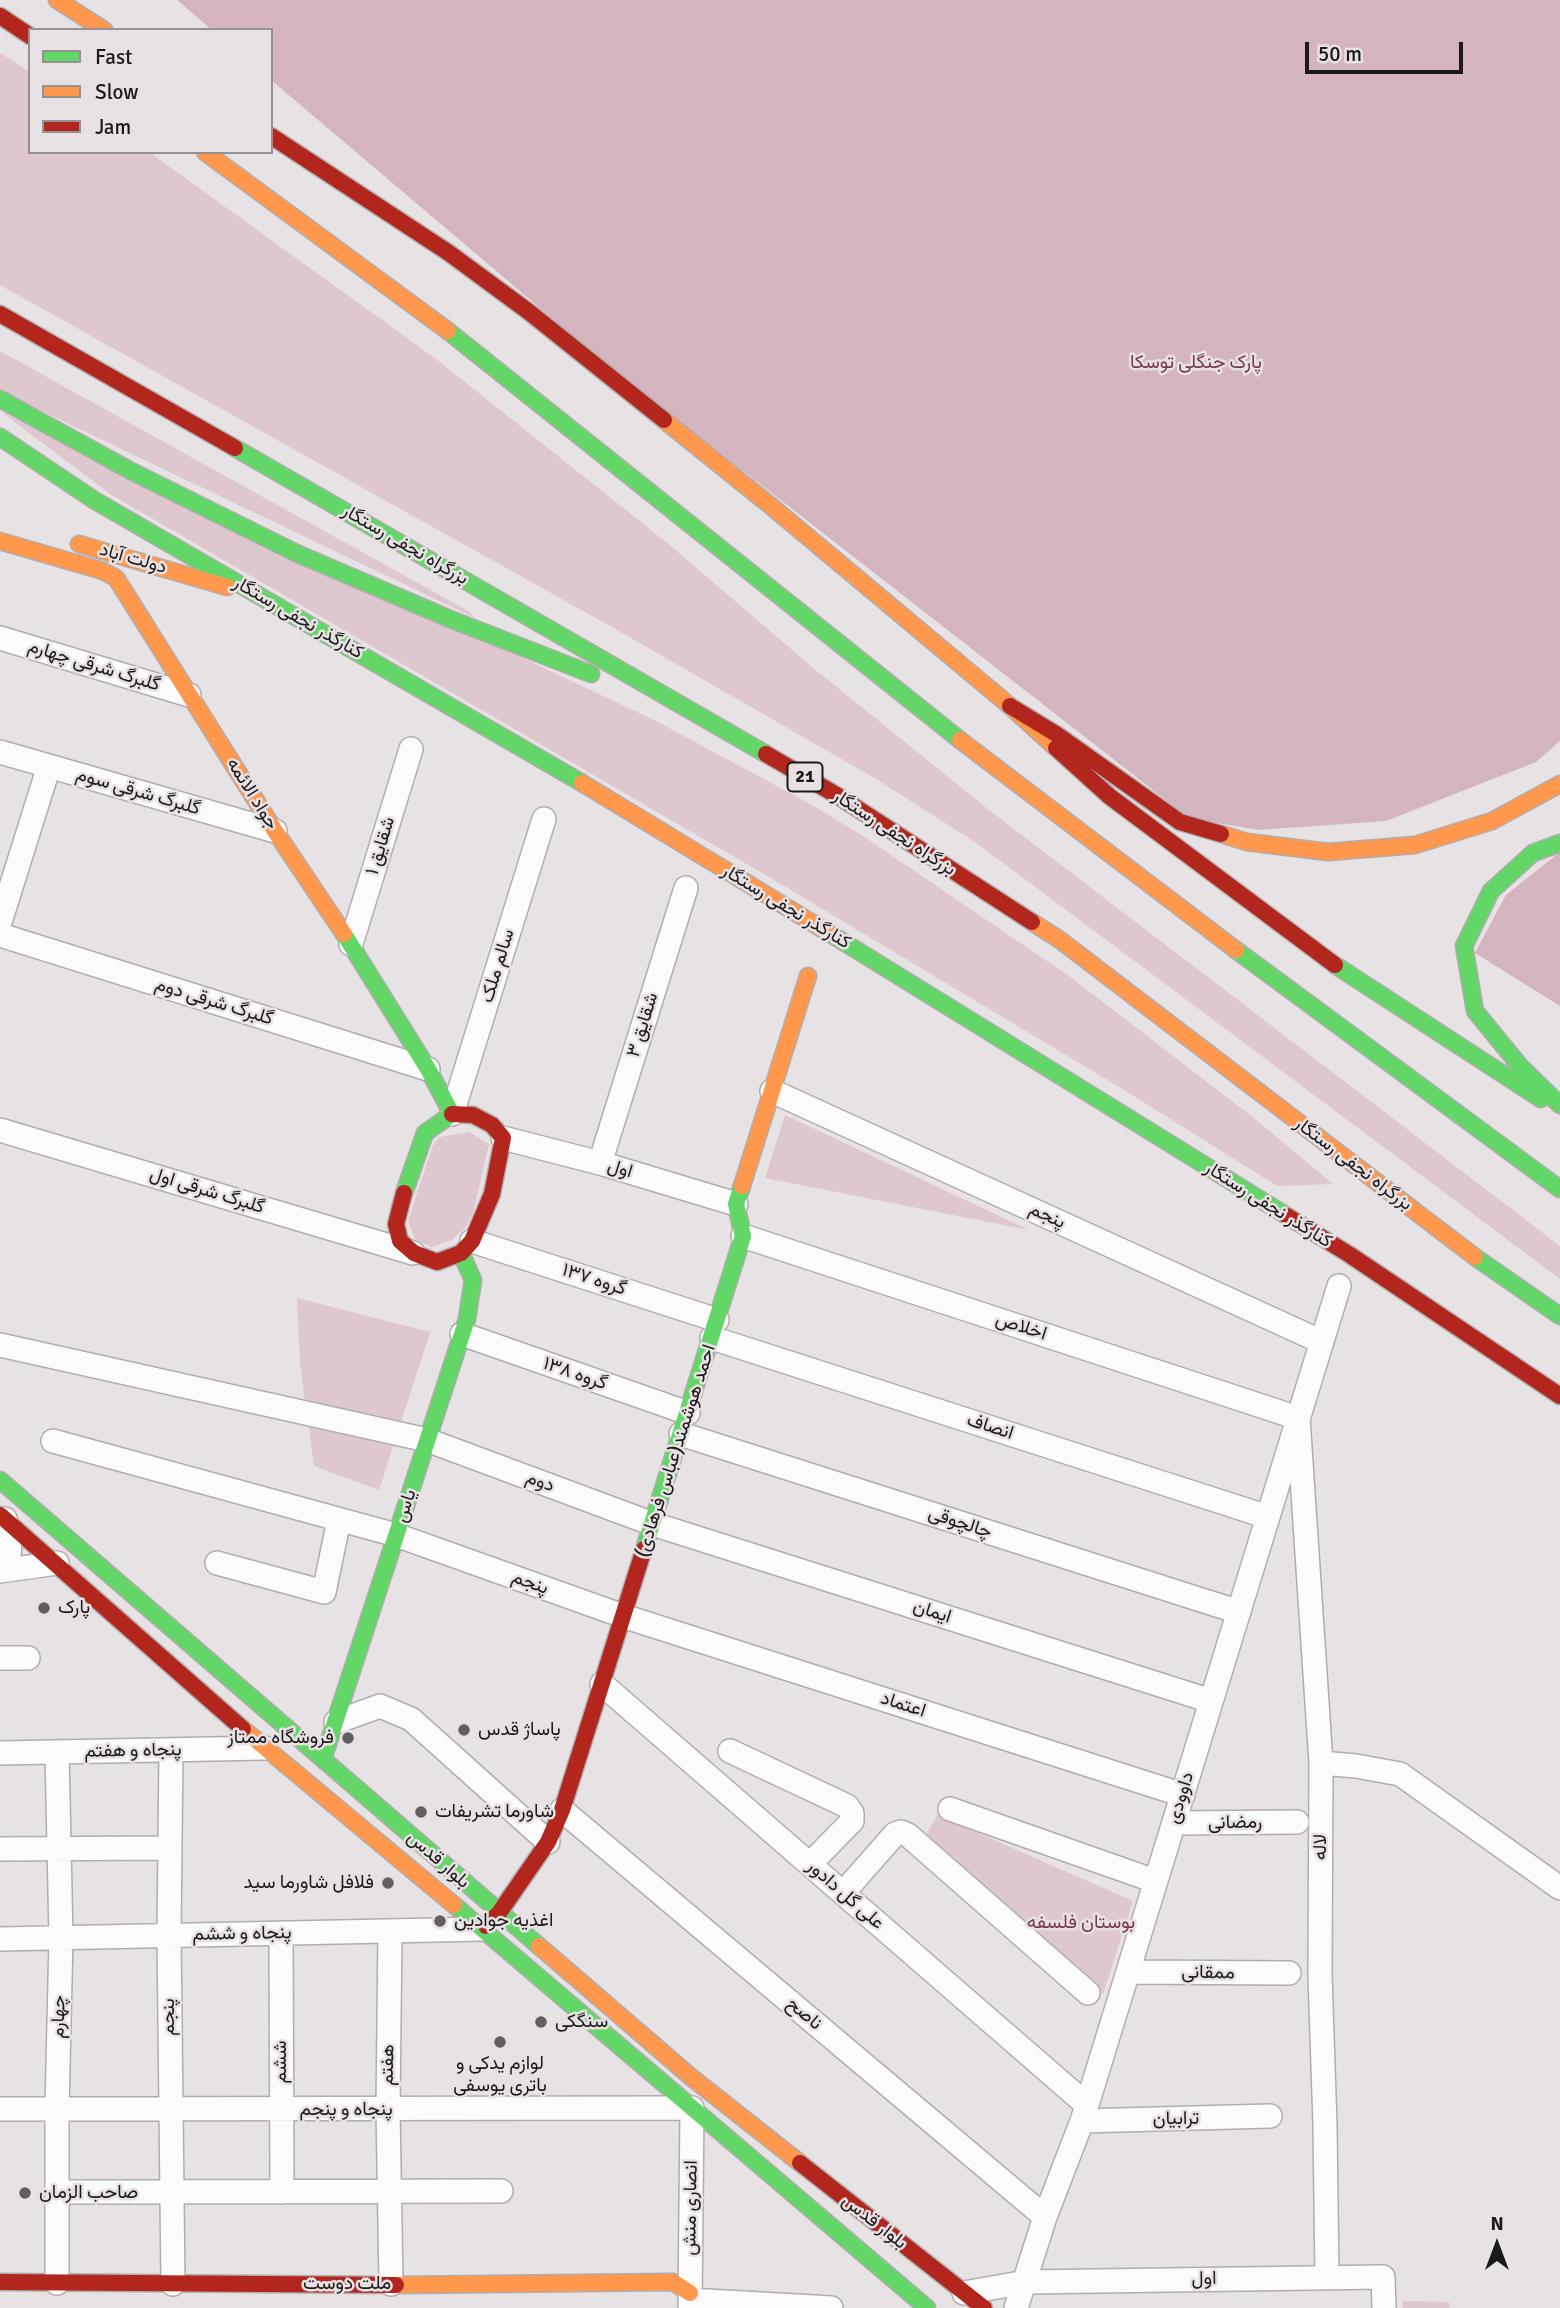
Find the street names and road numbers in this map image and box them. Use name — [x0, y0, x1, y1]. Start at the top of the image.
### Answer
street label: بزرگراه نجفی رستگار — [338, 500, 472, 590]
street label: دولت آباد — [97, 539, 169, 579]
street label: کنارگذر نجفی رستگار — [229, 571, 367, 665]
street label: گلبرگ شرقی چهارم — [25, 635, 163, 697]
street label: جواد الائمه — [221, 754, 283, 834]
road number: 21 — [788, 762, 822, 792]
street label: گلبرگ شرقی سوم — [73, 763, 203, 821]
street label: بزرگراه نجفی رستگار — [828, 785, 960, 881]
street label: شقایق ۱ — [361, 814, 401, 878]
street label: کنارگذر نجفی رستگار — [717, 859, 855, 955]
street label: سالم ملک — [476, 926, 520, 1006]
street label: گلبرگ شرقی دوم — [152, 973, 276, 1031]
street label: شقایق ۳ — [622, 990, 664, 1060]
street label: بزرگراه نجفی رستگار — [1289, 1112, 1417, 1216]
street label: اول — [605, 1154, 635, 1184]
street label: کنارگذر نجفی رستگار — [1200, 1157, 1336, 1253]
street label: گلبرگ شرقی اول — [147, 1163, 267, 1219]
street label: پنجم — [1025, 1198, 1069, 1234]
street label: گروه ۱۳۷ — [559, 1259, 629, 1301]
street label: اخلاص — [993, 1308, 1049, 1346]
street label: احمد هوشمند(عباس فرهادی) — [631, 1342, 721, 1560]
street label: گروه ۱۳۸ — [540, 1352, 610, 1396]
street label: انصاف — [964, 1409, 1016, 1445]
street label: دوم — [523, 1466, 557, 1498]
street label: یاس — [390, 1487, 422, 1525]
street label: چالچوقی — [925, 1502, 995, 1544]
street label: پنجم — [509, 1566, 551, 1600]
street label: ایمان — [910, 1595, 954, 1629]
street label: اعتماد — [878, 1687, 928, 1723]
street label: پنجاه و هفتم — [84, 1739, 182, 1763]
street label: داوودی — [1162, 1769, 1200, 1827]
street label: رمضانی — [1208, 1811, 1262, 1835]
street label: بلوار قدس — [402, 1826, 474, 1894]
street label: لاله — [1309, 1834, 1333, 1860]
street label: علی گل دادور — [802, 1855, 888, 1935]
street label: پنجاه و ششم — [192, 1922, 292, 1946]
street label: ممقانی — [1181, 1961, 1235, 1985]
street label: ناصح — [782, 1993, 826, 2035]
street label: چهارم — [47, 1995, 71, 2039]
street label: پنجم — [158, 1998, 180, 2036]
street label: ششم — [270, 2040, 292, 2084]
street label: هفتم — [376, 2044, 400, 2086]
street label: پنجاه و پنجم — [299, 2099, 393, 2121]
street label: ترابیان — [1153, 2107, 1199, 2131]
street label: انصاری منش — [679, 2160, 703, 2256]
street label: بلوار قدس — [837, 2189, 911, 2255]
street label: اول — [1191, 2267, 1217, 2291]
street label: ملت دوست — [303, 2273, 391, 2295]

